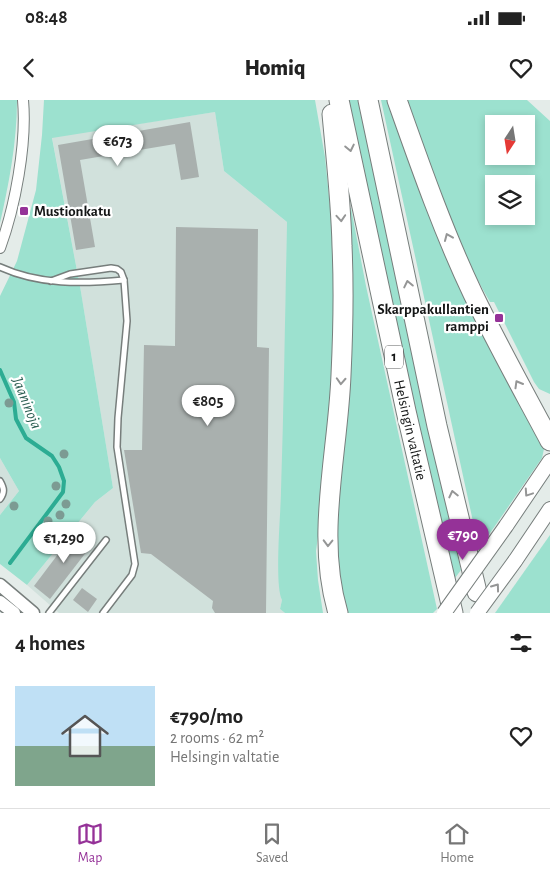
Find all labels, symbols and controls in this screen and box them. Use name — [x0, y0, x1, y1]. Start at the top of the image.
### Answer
text: 08:48 — [25, 8, 68, 27]
icon: back — [15, 54, 43, 82]
icon: heart — [507, 54, 535, 82]
text: Homiq — [244, 57, 306, 79]
north arrow — [485, 115, 535, 165]
map controls — [485, 115, 535, 225]
pin: €673 — [88, 124, 148, 167]
text: €673 — [103, 133, 133, 149]
one-way arrow — [344, 143, 354, 152]
button: layers — [485, 175, 535, 225]
place label: Mustionkatu — [34, 204, 111, 219]
marker: Mustionkatu — [18, 205, 30, 217]
one-way arrow — [335, 215, 346, 223]
one-way arrow — [443, 233, 454, 242]
one-way arrow — [403, 279, 414, 288]
place label: Skarppakullantien ramppi — [377, 302, 489, 334]
marker: Skarppakullantien ramppi — [493, 312, 505, 324]
road number: 1 — [385, 346, 403, 368]
water label: Jaaninoja — [8, 374, 45, 432]
one-way arrow — [335, 377, 346, 385]
street label: Helsingin valtatie — [391, 378, 429, 482]
one-way arrow — [514, 380, 524, 389]
pin: €805 — [178, 384, 238, 427]
text: €805 — [193, 393, 223, 409]
one-way arrow — [525, 488, 534, 497]
one-way arrow — [448, 489, 459, 498]
pin: €790 — [433, 518, 493, 561]
pin: €1,290 — [23, 522, 105, 564]
text: €790 — [448, 527, 478, 543]
text: €1,290 — [44, 530, 84, 546]
one-way arrow — [323, 539, 333, 547]
one-way arrow — [490, 583, 499, 593]
icon: filters — [507, 629, 535, 657]
text: 4 homes — [15, 633, 85, 654]
icon: home — [55, 706, 115, 766]
text: €790/mo — [170, 706, 243, 727]
icon: heart — [507, 722, 535, 750]
text: 2 rooms · 62 m² — [170, 730, 264, 746]
text: Helsingin valtatie — [170, 749, 279, 765]
tab: Map — [76, 820, 104, 867]
tab: Saved — [256, 820, 288, 867]
tab: Home — [440, 820, 474, 867]

